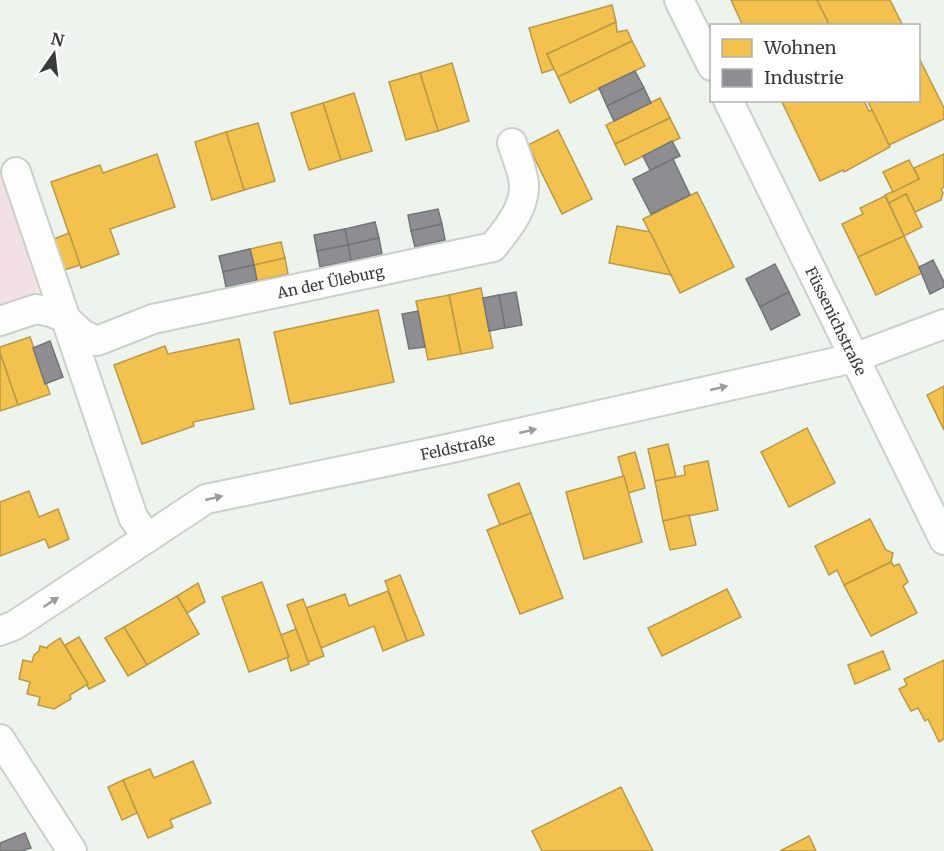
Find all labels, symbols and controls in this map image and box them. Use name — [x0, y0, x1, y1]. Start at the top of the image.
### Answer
north arrow — [24, 24, 84, 84]
legend — [710, 24, 920, 102]
text: N — [49, 28, 67, 51]
text: Wohnen — [763, 36, 837, 59]
text: Industrie — [764, 66, 844, 89]
street label: An der Üleburg — [274, 261, 386, 302]
street label: Füssenichstraße — [802, 263, 871, 378]
one-way arrow — [709, 383, 728, 392]
one-way arrow — [519, 425, 538, 435]
street label: Feldstraße — [419, 429, 497, 464]
one-way arrow — [205, 492, 224, 502]
one-way arrow — [42, 596, 58, 608]

